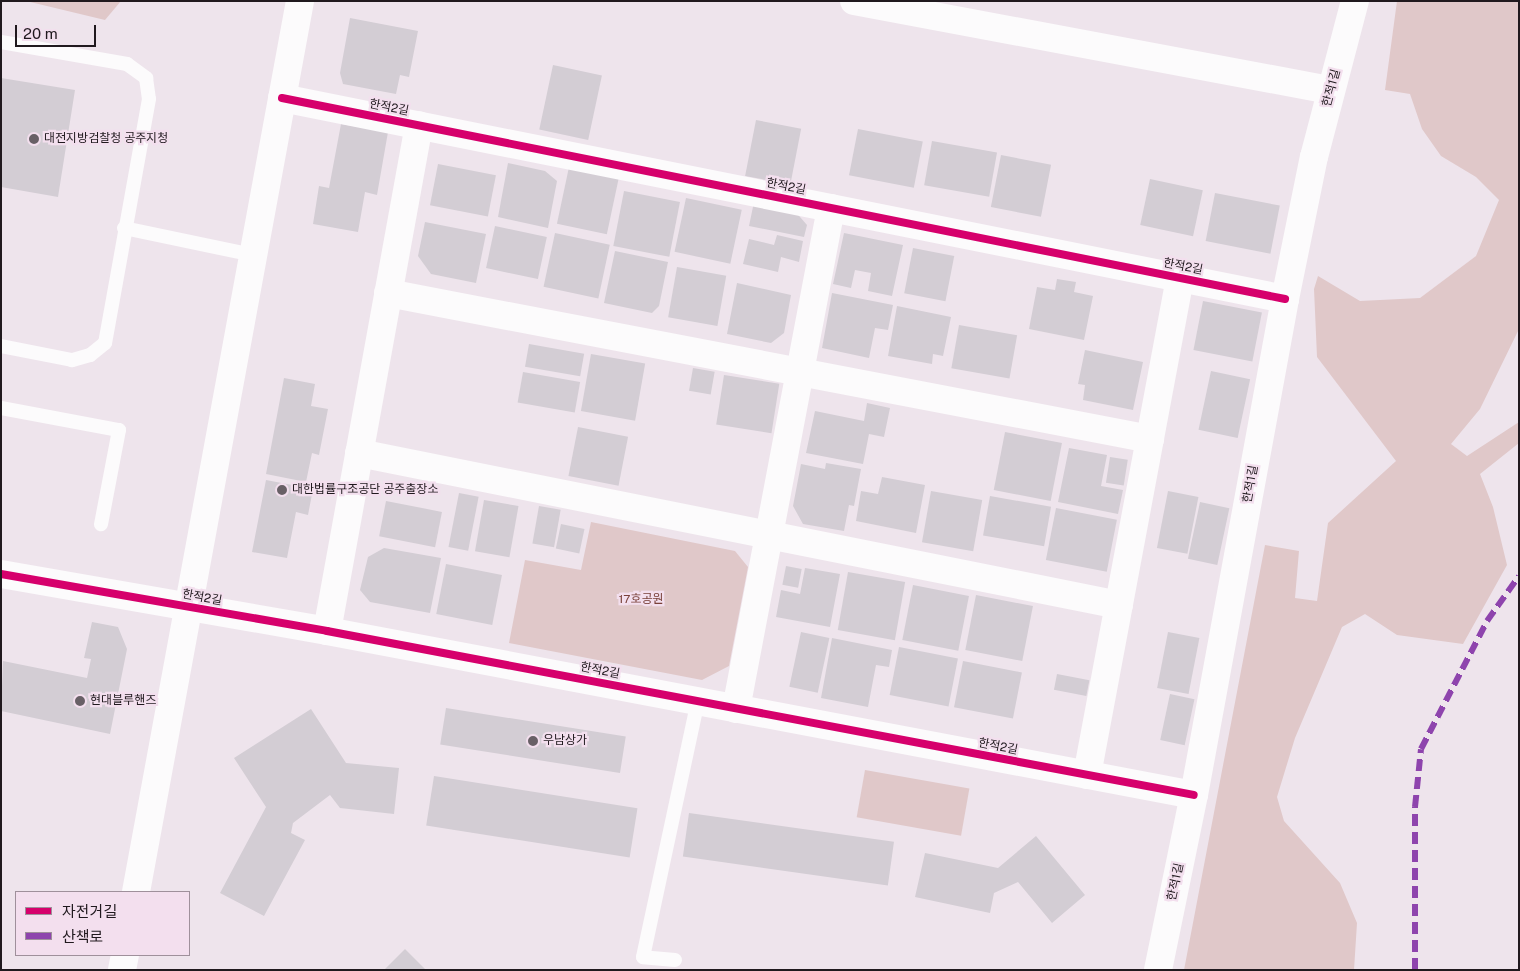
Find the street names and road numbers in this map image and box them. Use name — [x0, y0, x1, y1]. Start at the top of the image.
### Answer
street label: 한적1길 — [1320, 68, 1344, 108]
street label: 한적2길 — [368, 97, 410, 119]
street label: 한적2길 — [765, 176, 807, 198]
street label: 한적2길 — [1162, 256, 1204, 278]
street label: 한적1길 — [1241, 464, 1261, 504]
street label: 한적2길 — [181, 587, 223, 609]
street label: 한적2길 — [579, 660, 621, 682]
street label: 한적2길 — [977, 736, 1019, 758]
street label: 한적1길 — [1165, 862, 1187, 902]

